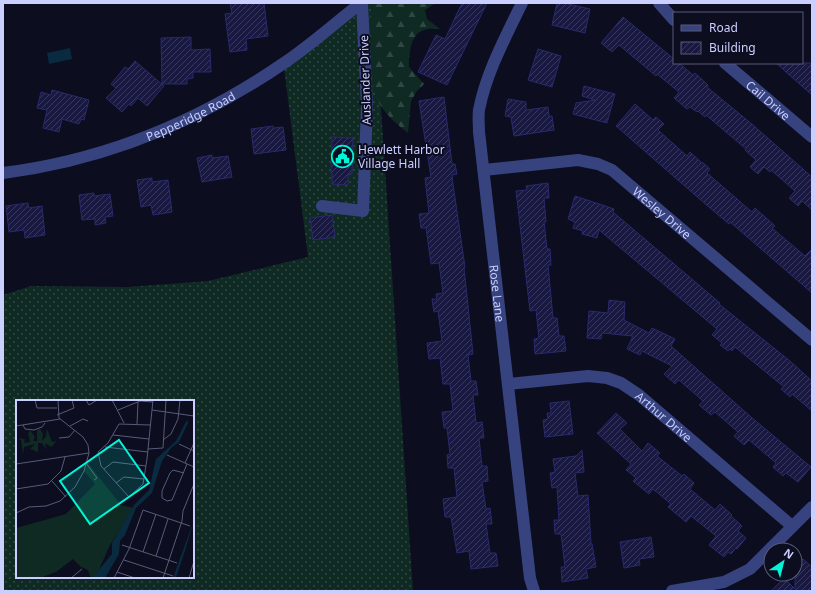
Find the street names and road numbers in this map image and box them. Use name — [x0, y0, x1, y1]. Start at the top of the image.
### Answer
street label: Auslander Drive — [355, 35, 375, 125]
street label: Cail Drive — [743, 76, 794, 124]
street label: Pepperidge Road — [143, 87, 238, 145]
street label: Wesley Drive — [629, 183, 695, 243]
street label: Rose Lane — [486, 264, 509, 323]
street label: Arthur Drive — [632, 387, 696, 446]

